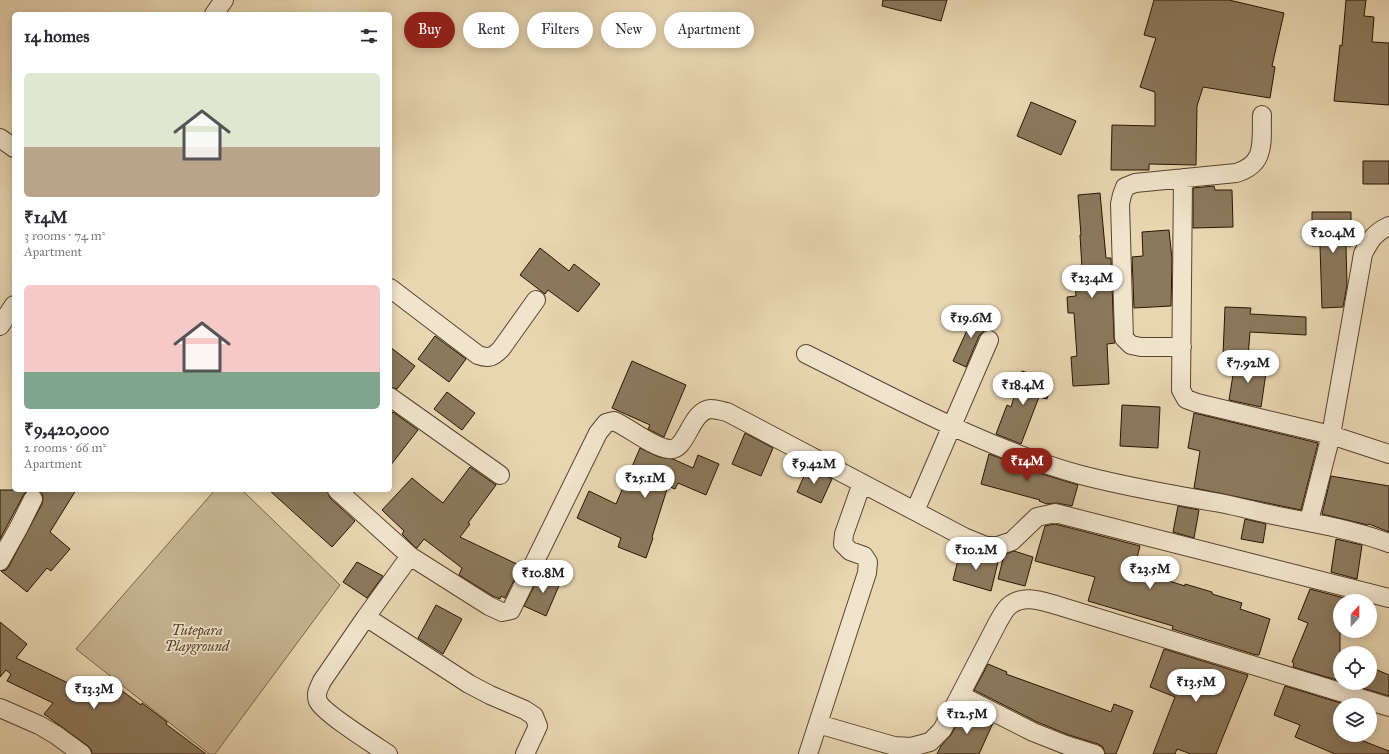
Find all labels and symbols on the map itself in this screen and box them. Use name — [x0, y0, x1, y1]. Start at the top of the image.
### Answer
pin: ₹20.4M — [1300, 220, 1366, 254]
pin: ₹23.4M — [1059, 265, 1125, 299]
pin: ₹19.6M — [938, 305, 1004, 339]
pin: ₹7.92M — [1215, 350, 1281, 384]
pin: ₹18.4M — [990, 372, 1056, 406]
pin: ₹14M — [1003, 448, 1051, 482]
pin: ₹9.42M — [781, 451, 847, 485]
pin: ₹25.1M — [612, 465, 678, 499]
pin: ₹10.2M — [943, 537, 1009, 571]
pin: ₹23.5M — [1117, 556, 1183, 590]
pin: ₹10.8M — [510, 560, 576, 594]
north arrow — [1333, 594, 1377, 638]
park label: Tutepara Playground — [165, 622, 231, 655]
pin: ₹13.5M — [1163, 669, 1229, 703]
pin: ₹13.3M — [61, 676, 127, 710]
pin: ₹12.5M — [934, 701, 1000, 735]

